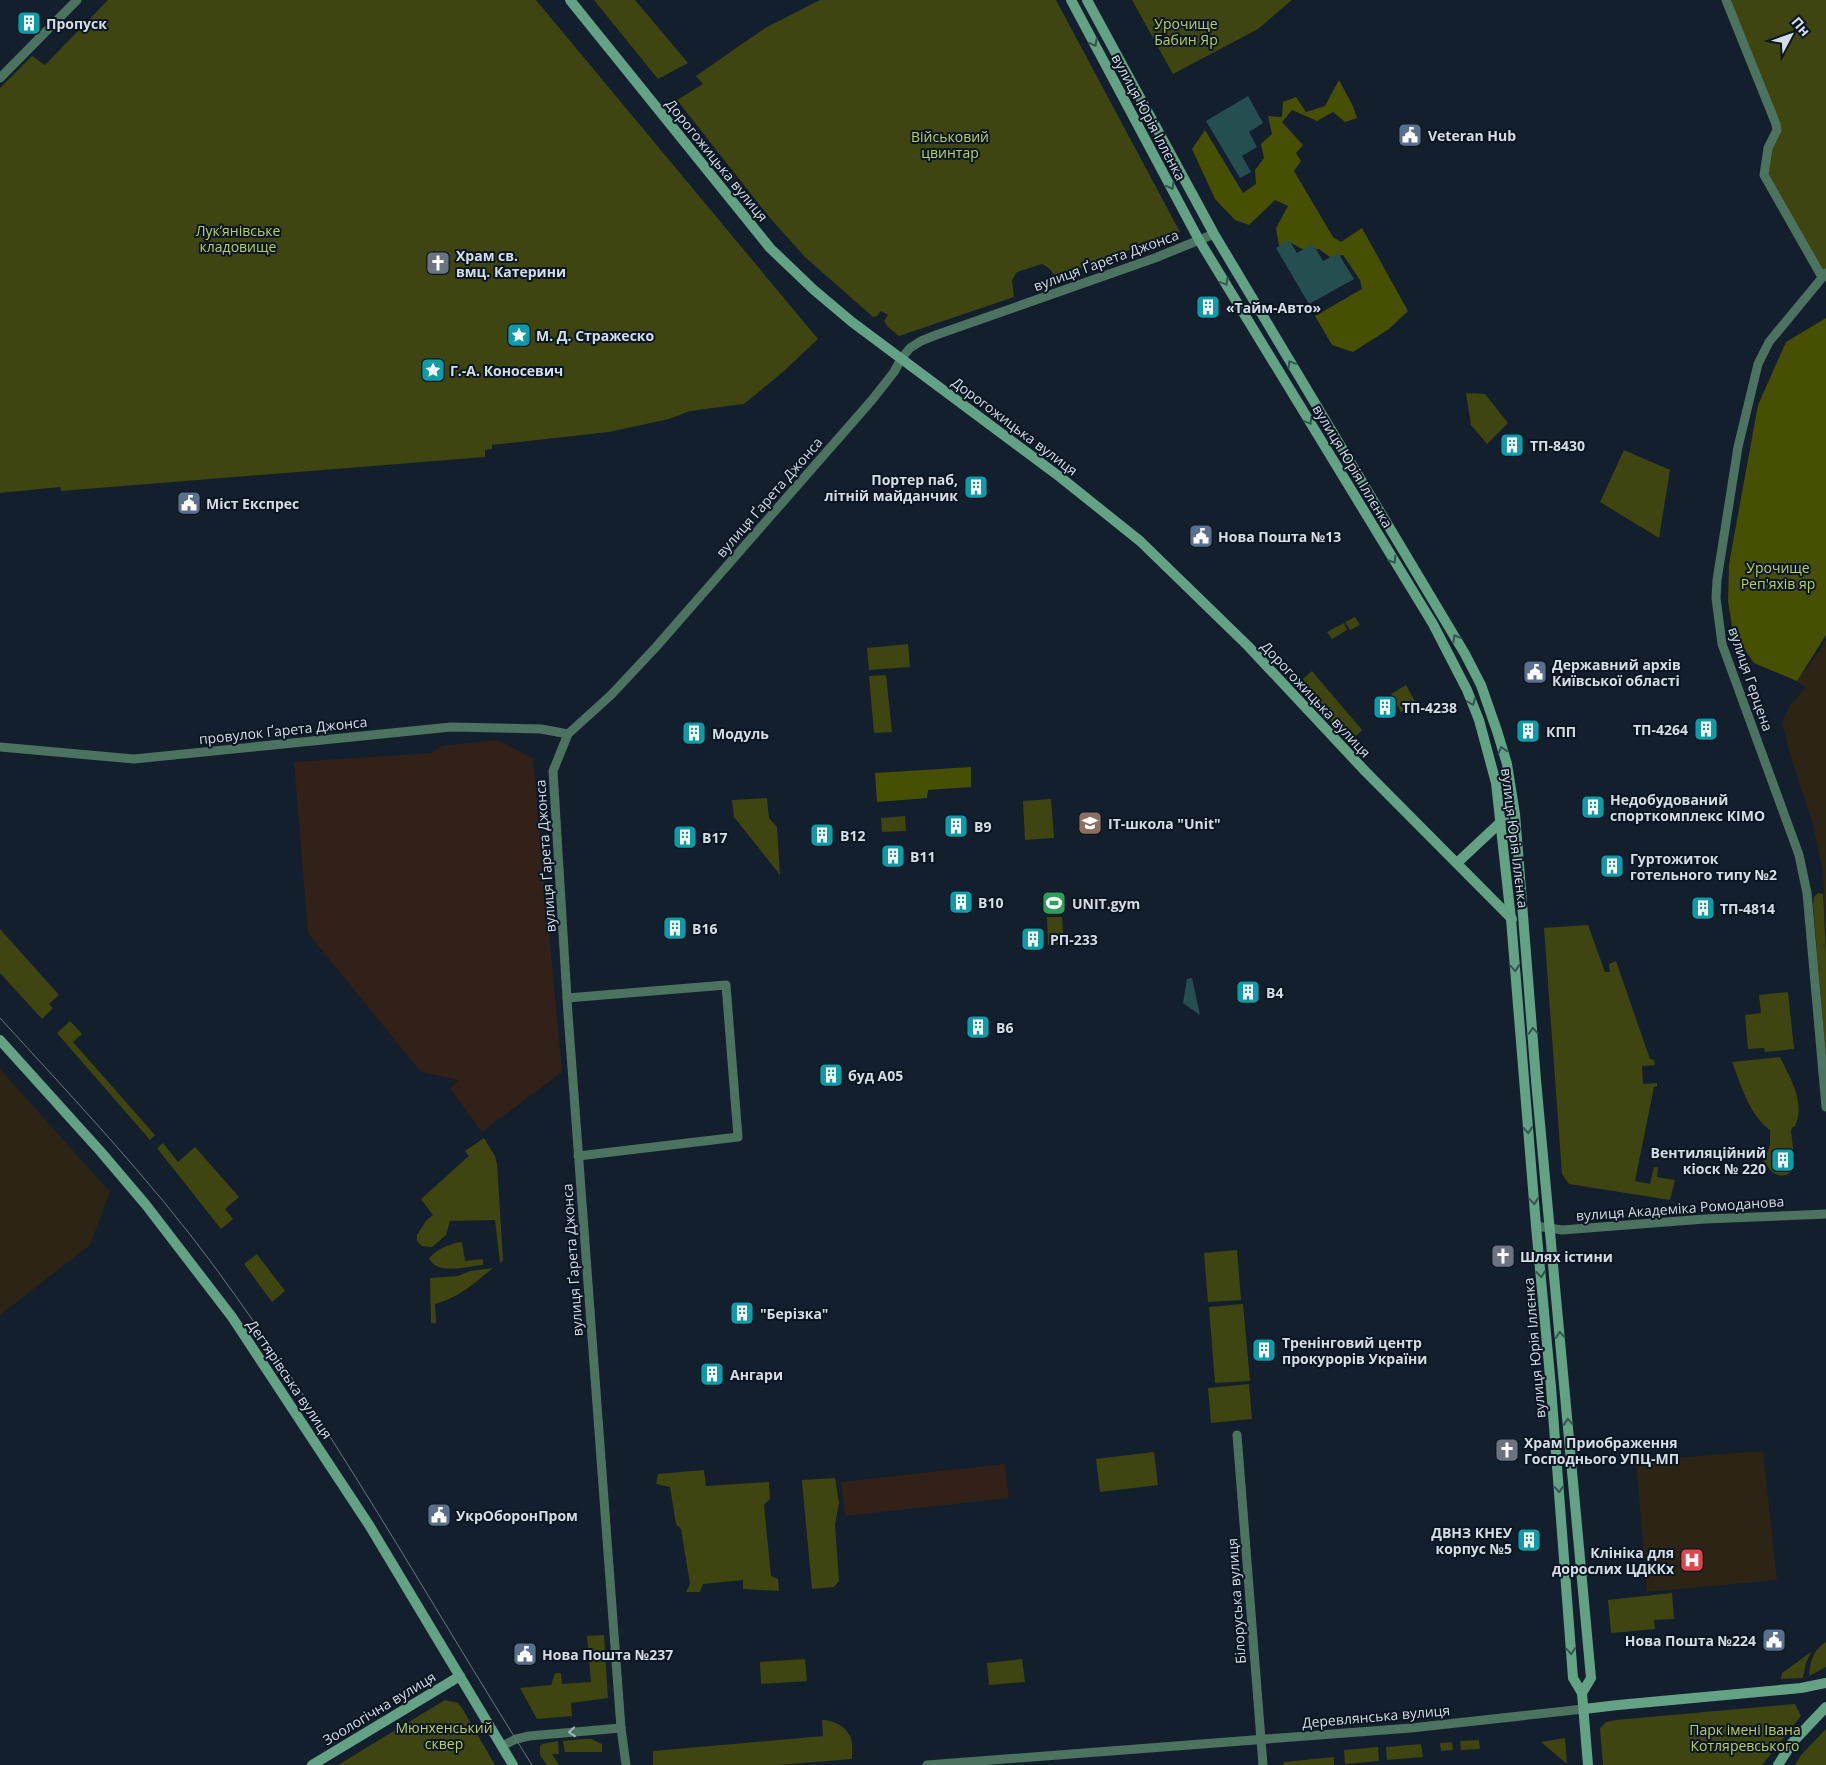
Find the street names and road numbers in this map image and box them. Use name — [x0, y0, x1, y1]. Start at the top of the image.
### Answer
street label: вулиця Юрія Іллєнка — [1108, 50, 1190, 184]
street label: Дорогожицька вулиця — [662, 95, 772, 225]
street label: вулиця Ґарета Джонса — [1031, 225, 1181, 295]
street label: Дорогожицька вулиця — [948, 372, 1082, 480]
street label: вулиця Юрія Іллєнка — [1309, 401, 1397, 531]
street label: вулиця Ґарета Джонса — [712, 433, 826, 561]
street label: вулиця Герцена — [1724, 624, 1778, 734]
street label: Дорогожицька вулиця — [1257, 637, 1375, 761]
street label: провулок Ґарета Джонса — [198, 712, 368, 748]
street label: вулиця Юрія Іллєнка — [1497, 767, 1533, 909]
street label: вулиця Ґарета Джонса — [530, 779, 560, 933]
street label: вулиця Ґарета Джонса — [557, 1183, 587, 1337]
street label: вулиця Академіка Ромоданова — [1575, 1191, 1785, 1225]
street label: вулиця Юрія Іллєнка — [1518, 1277, 1550, 1419]
street label: Дегтярівська вулиця — [243, 1316, 337, 1442]
street label: Білоруська вулиця — [1222, 1537, 1250, 1665]
street label: Зоологічна вулиця — [319, 1667, 439, 1749]
street label: Деревлянська вулиця — [1301, 1700, 1451, 1732]

